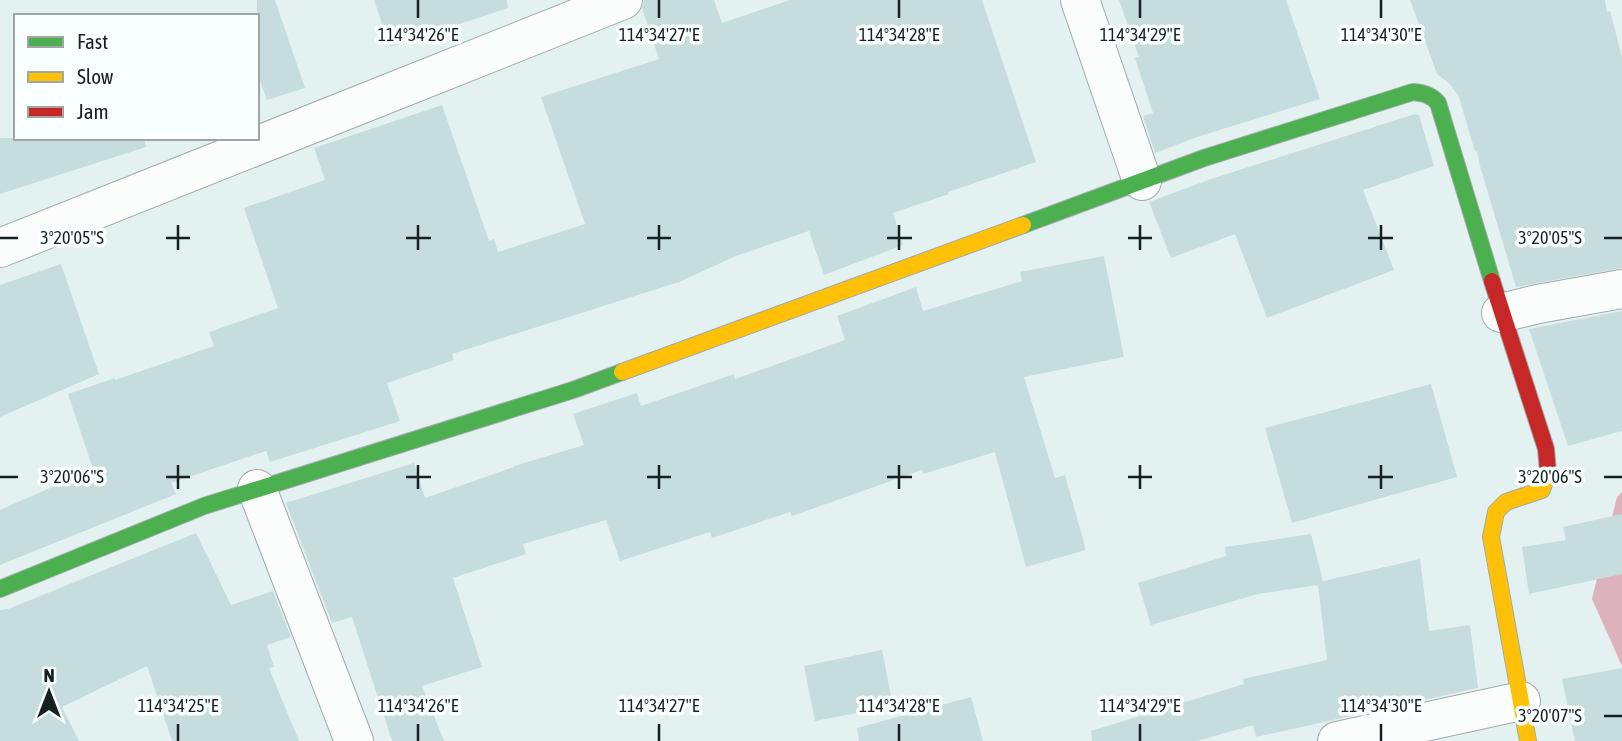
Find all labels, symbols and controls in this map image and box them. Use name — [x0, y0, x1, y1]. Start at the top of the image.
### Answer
legend — [14, 14, 259, 140]
text: 114°34'26"E — [378, 24, 459, 45]
text: 114°34'27"E — [619, 24, 700, 45]
text: 114°34'28"E — [859, 24, 940, 45]
text: 114°34'29"E — [1100, 24, 1181, 45]
text: 114°34'30"E — [1341, 24, 1422, 45]
text: Fast — [77, 29, 108, 53]
text: Slow — [77, 64, 114, 88]
text: Jam — [77, 99, 109, 123]
text: 3°20'05"S — [40, 227, 104, 248]
text: 3°20'05"S — [1518, 227, 1582, 248]
text: 3°20'06"S — [40, 466, 104, 487]
text: 3°20'06"S — [1518, 466, 1582, 487]
north arrow — [14, 657, 84, 727]
text: N — [43, 664, 55, 686]
text: 114°34'25"E — [138, 695, 219, 716]
text: 114°34'26"E — [378, 695, 459, 716]
text: 114°34'27"E — [619, 695, 700, 716]
text: 114°34'28"E — [859, 695, 940, 716]
text: 114°34'29"E — [1100, 695, 1181, 716]
text: 114°34'30"E — [1341, 695, 1422, 716]
text: 3°20'07"S — [1518, 705, 1582, 726]

